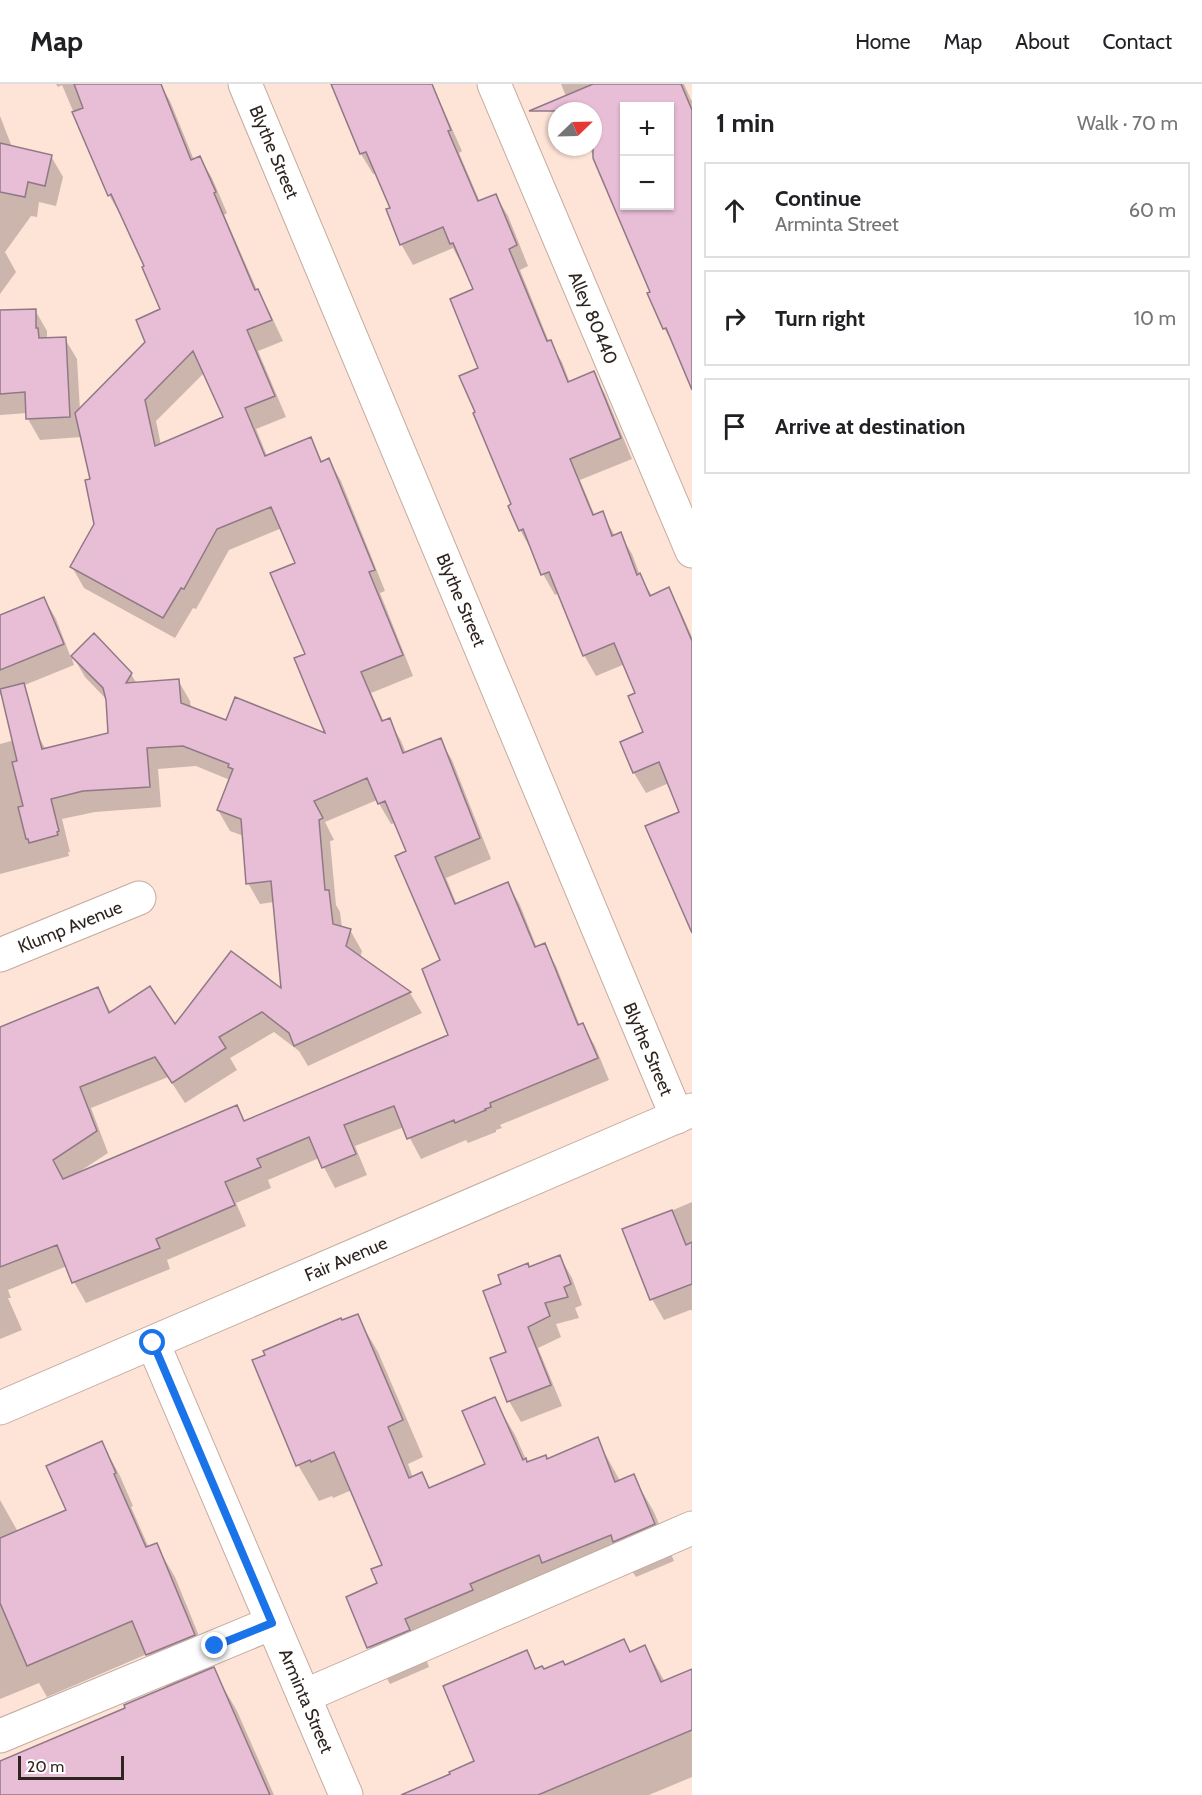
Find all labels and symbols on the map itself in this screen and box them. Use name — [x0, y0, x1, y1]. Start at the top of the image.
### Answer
street label: Blythe Street — [244, 102, 304, 202]
north arrow — [548, 102, 602, 156]
street label: Alley 80440 — [564, 268, 622, 368]
street label: Blythe Street — [431, 550, 491, 650]
street label: Klump Avenue — [15, 896, 125, 958]
street label: Blythe Street — [618, 999, 678, 1099]
street label: Fair Avenue — [301, 1232, 391, 1286]
route start — [139, 1329, 165, 1355]
route end — [201, 1632, 227, 1658]
street label: Arminta Street — [274, 1645, 338, 1757]
scale bar — [18, 1753, 124, 1780]

